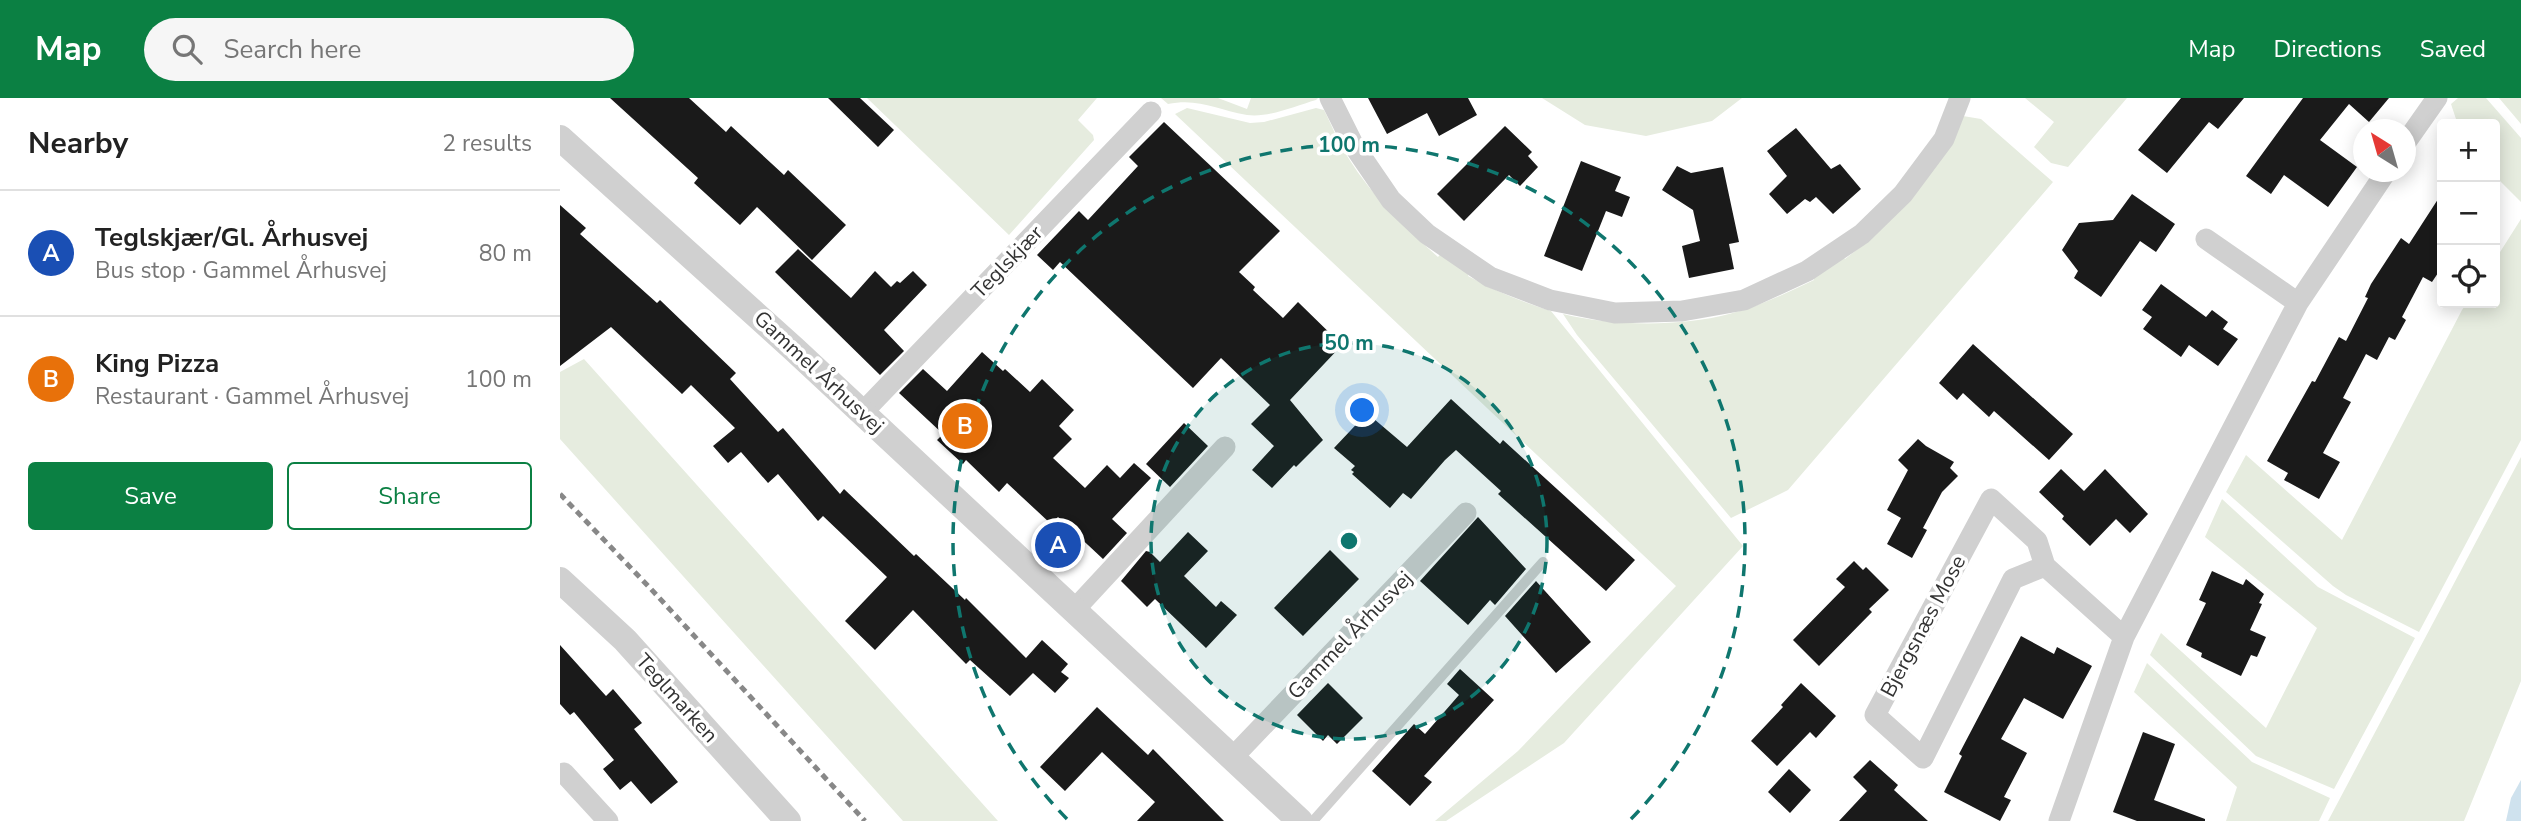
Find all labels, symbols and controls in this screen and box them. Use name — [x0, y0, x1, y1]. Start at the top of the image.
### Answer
search box — [144, 18, 634, 81]
text: Map — [35, 27, 102, 72]
icon: search — [168, 30, 206, 68]
text: Search here — [224, 32, 361, 67]
text: Map — [2188, 33, 2235, 65]
text: Directions — [2273, 33, 2382, 65]
text: Saved — [2420, 33, 2486, 65]
north arrow — [2353, 119, 2416, 182]
map controls — [2437, 119, 2500, 308]
button: + — [2437, 119, 2500, 182]
text: Nearby — [28, 123, 128, 164]
text: 2 results — [442, 128, 532, 159]
text: 100 m — [1318, 131, 1380, 159]
button: − — [2437, 182, 2500, 245]
street label: Teglskjær — [965, 219, 1049, 305]
text: Teglskjær/Gl. Århusvej — [95, 220, 368, 255]
text: A — [42, 238, 60, 269]
text: 80 m — [479, 238, 532, 269]
button: locate — [2437, 245, 2500, 308]
text: Bus stop · Gammel Århusvej — [95, 255, 387, 286]
street label: Gammel Århusvej — [748, 304, 891, 440]
text: 50 m — [1324, 329, 1374, 357]
text: King Pizza — [95, 346, 219, 381]
text: B — [43, 364, 59, 395]
text: 100 m — [465, 364, 532, 395]
text: Restaurant · Gammel Århusvej — [95, 381, 409, 412]
your location — [1345, 393, 1379, 427]
pin: B — [942, 400, 988, 452]
button: Save — [28, 462, 273, 530]
button: Share — [287, 462, 532, 530]
pin: A — [1035, 519, 1081, 571]
centre of rings — [1337, 529, 1361, 553]
street label: Bjergsnæs Mose — [1874, 550, 1972, 702]
street label: Gammel Århusvej — [1281, 564, 1419, 705]
street label: Teglmarken — [630, 647, 724, 749]

